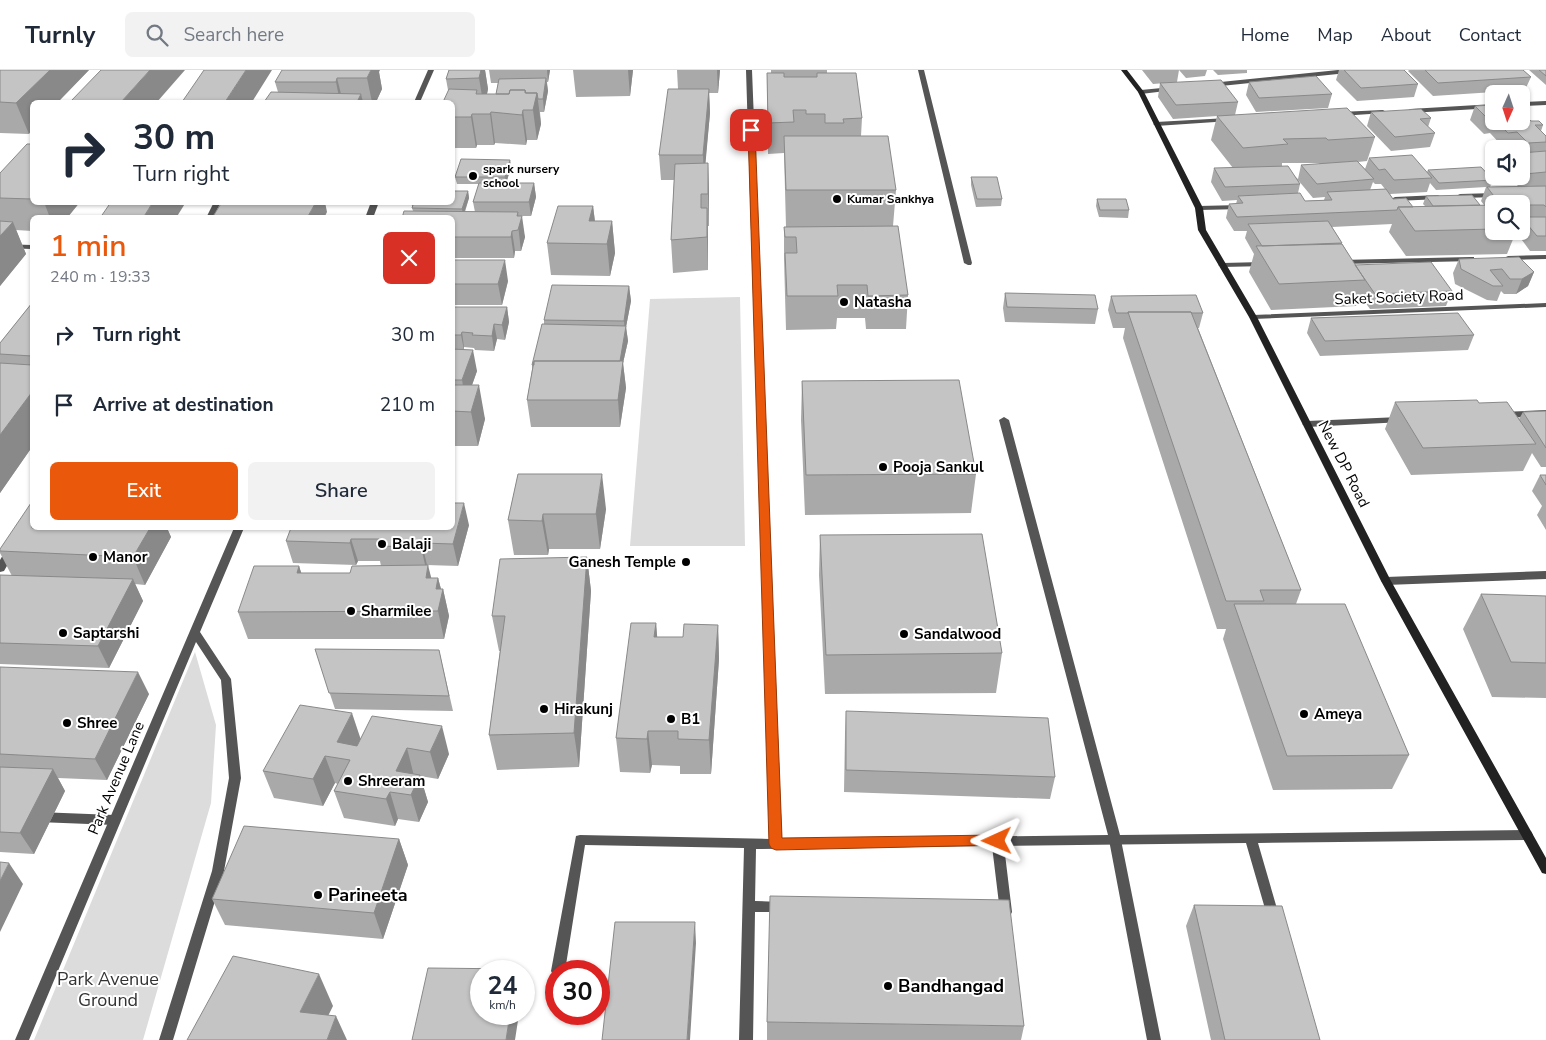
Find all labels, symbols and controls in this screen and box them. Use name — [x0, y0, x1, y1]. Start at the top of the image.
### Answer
search box — [125, 12, 475, 57]
text: Turnly — [25, 19, 95, 51]
icon: search — [143, 21, 171, 49]
text: Search here — [183, 22, 284, 48]
text: Home — [1241, 23, 1289, 47]
text: Map — [1317, 23, 1353, 47]
text: About — [1381, 23, 1431, 47]
text: Contact — [1459, 23, 1521, 47]
north arrow — [1485, 85, 1530, 130]
map controls — [1485, 85, 1530, 240]
pin — [730, 109, 772, 151]
text: 30 m — [133, 114, 215, 161]
icon: arrive — [737, 116, 765, 144]
icon: right — [50, 120, 115, 185]
button: sound — [1485, 140, 1530, 185]
text: Turn right — [133, 159, 229, 189]
place label: spark nursery school — [483, 161, 560, 191]
marker: spark nursery school — [467, 170, 479, 182]
place label: Kumar Sankhya — [847, 191, 934, 207]
marker: Kumar Sankhya — [831, 193, 843, 205]
button: search — [1485, 195, 1530, 240]
text: 1 min — [50, 226, 126, 267]
button: close — [383, 232, 435, 284]
text: 240 m · 19:33 — [50, 266, 151, 288]
street label: Saket Society Road — [1334, 285, 1464, 309]
place label: Natasha — [854, 292, 912, 312]
marker: Natasha — [838, 296, 850, 308]
icon: right — [50, 321, 78, 349]
text: Turn right — [93, 322, 180, 348]
text: 30 m — [391, 322, 435, 348]
icon: arrive — [50, 391, 78, 419]
text: Arrive at destination — [93, 392, 274, 418]
text: 210 m — [380, 392, 435, 418]
street label: New DP Road — [1314, 417, 1374, 511]
place label: Pooja Sankul — [893, 457, 984, 477]
marker: Pooja Sankul — [877, 461, 889, 473]
button: Exit — [50, 462, 238, 520]
button: Share — [248, 462, 435, 520]
place label: Balaji — [392, 534, 431, 554]
marker: Balaji — [376, 538, 388, 550]
place label: Manor — [103, 547, 148, 567]
marker: Manor — [87, 551, 99, 563]
place label: Ganesh Temple — [568, 552, 676, 572]
marker: Ganesh Temple — [680, 556, 692, 568]
place label: Sharmilee — [361, 601, 431, 621]
marker: Sharmilee — [345, 605, 357, 617]
place label: Saptarshi — [73, 623, 139, 643]
place label: Sandalwood — [914, 624, 1001, 644]
marker: Saptarshi — [57, 627, 69, 639]
marker: Sandalwood — [898, 628, 910, 640]
place label: Hirakunj — [554, 699, 613, 719]
marker: Hirakunj — [538, 703, 550, 715]
place label: Ameya — [1314, 704, 1362, 724]
marker: Ameya — [1298, 708, 1310, 720]
place label: B1 — [681, 709, 700, 729]
place label: Shree — [77, 713, 117, 733]
marker: B1 — [665, 713, 677, 725]
marker: Shree — [61, 717, 73, 729]
street label: Park Avenue Lane — [83, 718, 149, 838]
place label: Shreeram — [358, 771, 425, 791]
marker: Shreeram — [342, 775, 354, 787]
position arrow — [970, 814, 1022, 866]
place label: Parineeta — [328, 883, 408, 907]
marker: Parineeta — [312, 889, 324, 901]
speed limit sign: 30 — [545, 960, 610, 1025]
park label: Park Avenue Ground — [57, 967, 159, 1012]
text: 24 — [487, 969, 518, 1003]
place label: Bandhangad — [898, 974, 1004, 998]
marker: Bandhangad — [882, 980, 894, 992]
text: km/h — [489, 997, 516, 1013]

